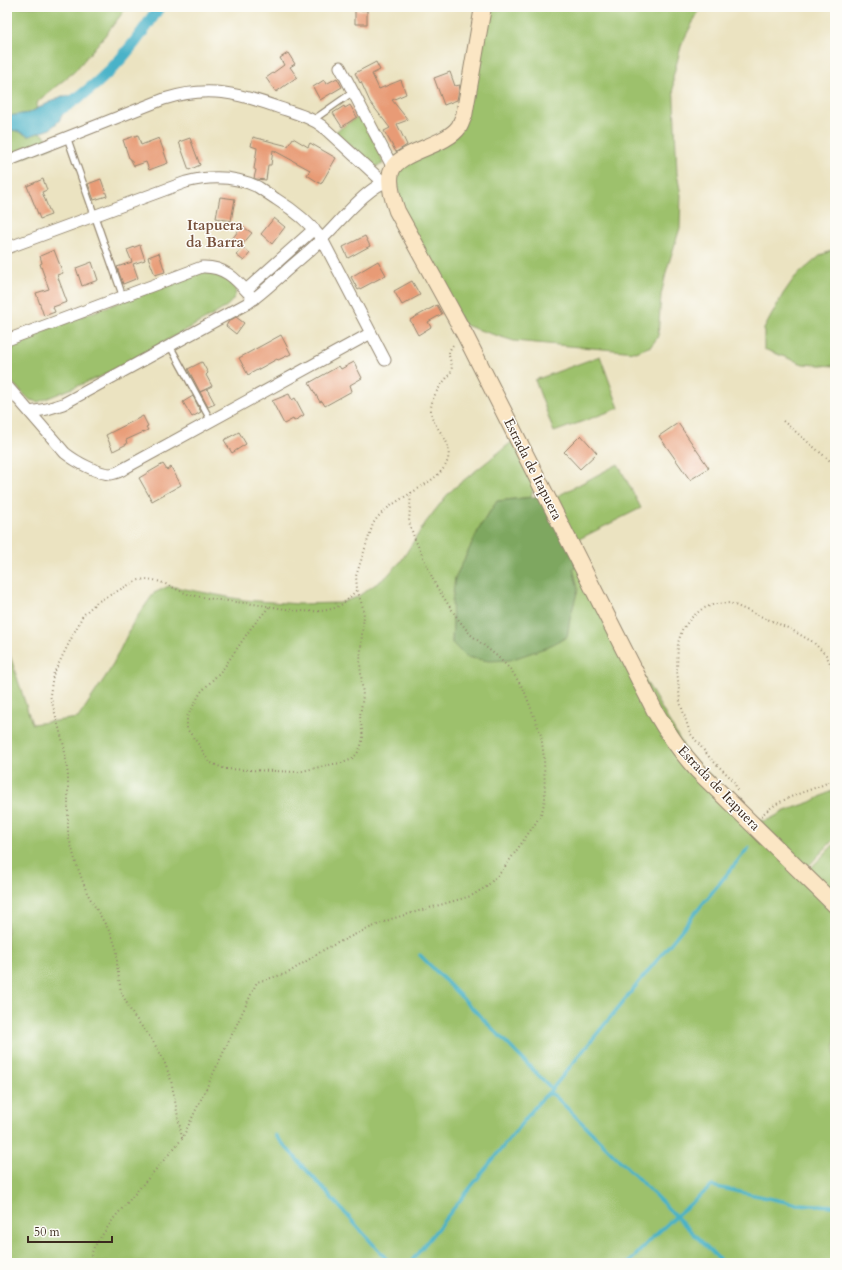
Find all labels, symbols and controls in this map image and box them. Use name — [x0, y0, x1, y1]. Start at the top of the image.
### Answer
district label: Itapuera da Barra — [186, 215, 244, 252]
street label: Estrada de Itapuera — [499, 415, 567, 523]
street label: Estrada de Itapuera — [673, 741, 765, 835]
scale bar — [28, 1218, 112, 1244]
text: 50 m — [34, 1224, 61, 1240]

